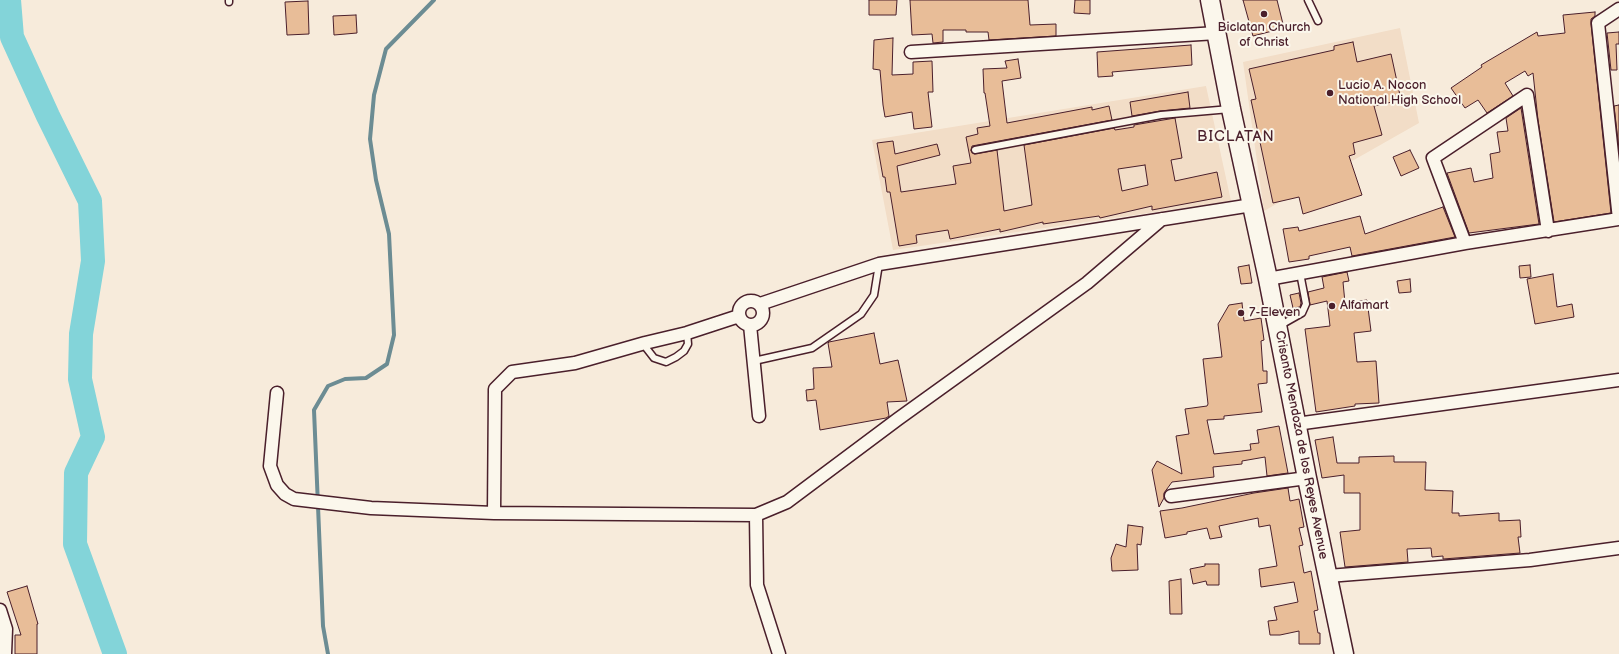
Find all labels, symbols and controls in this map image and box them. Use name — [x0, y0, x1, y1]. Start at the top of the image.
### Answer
marker: Biclatan Church of Christ — [1259, 9, 1269, 19]
place label: Biclatan Church of Christ — [1218, 20, 1310, 51]
place label: Lucio A. Nocon National High School — [1338, 78, 1461, 109]
marker: Lucio A. Nocon National High School — [1325, 88, 1335, 98]
district label: BICLATAN — [1197, 128, 1275, 146]
place label: Alfamart — [1340, 298, 1389, 314]
marker: Alfamart — [1327, 301, 1337, 311]
place label: 7-Eleven — [1249, 305, 1300, 321]
marker: 7-Eleven — [1236, 308, 1246, 318]
street label: Crisanto Mendoza de los Reyes Avenue — [1271, 329, 1331, 561]

